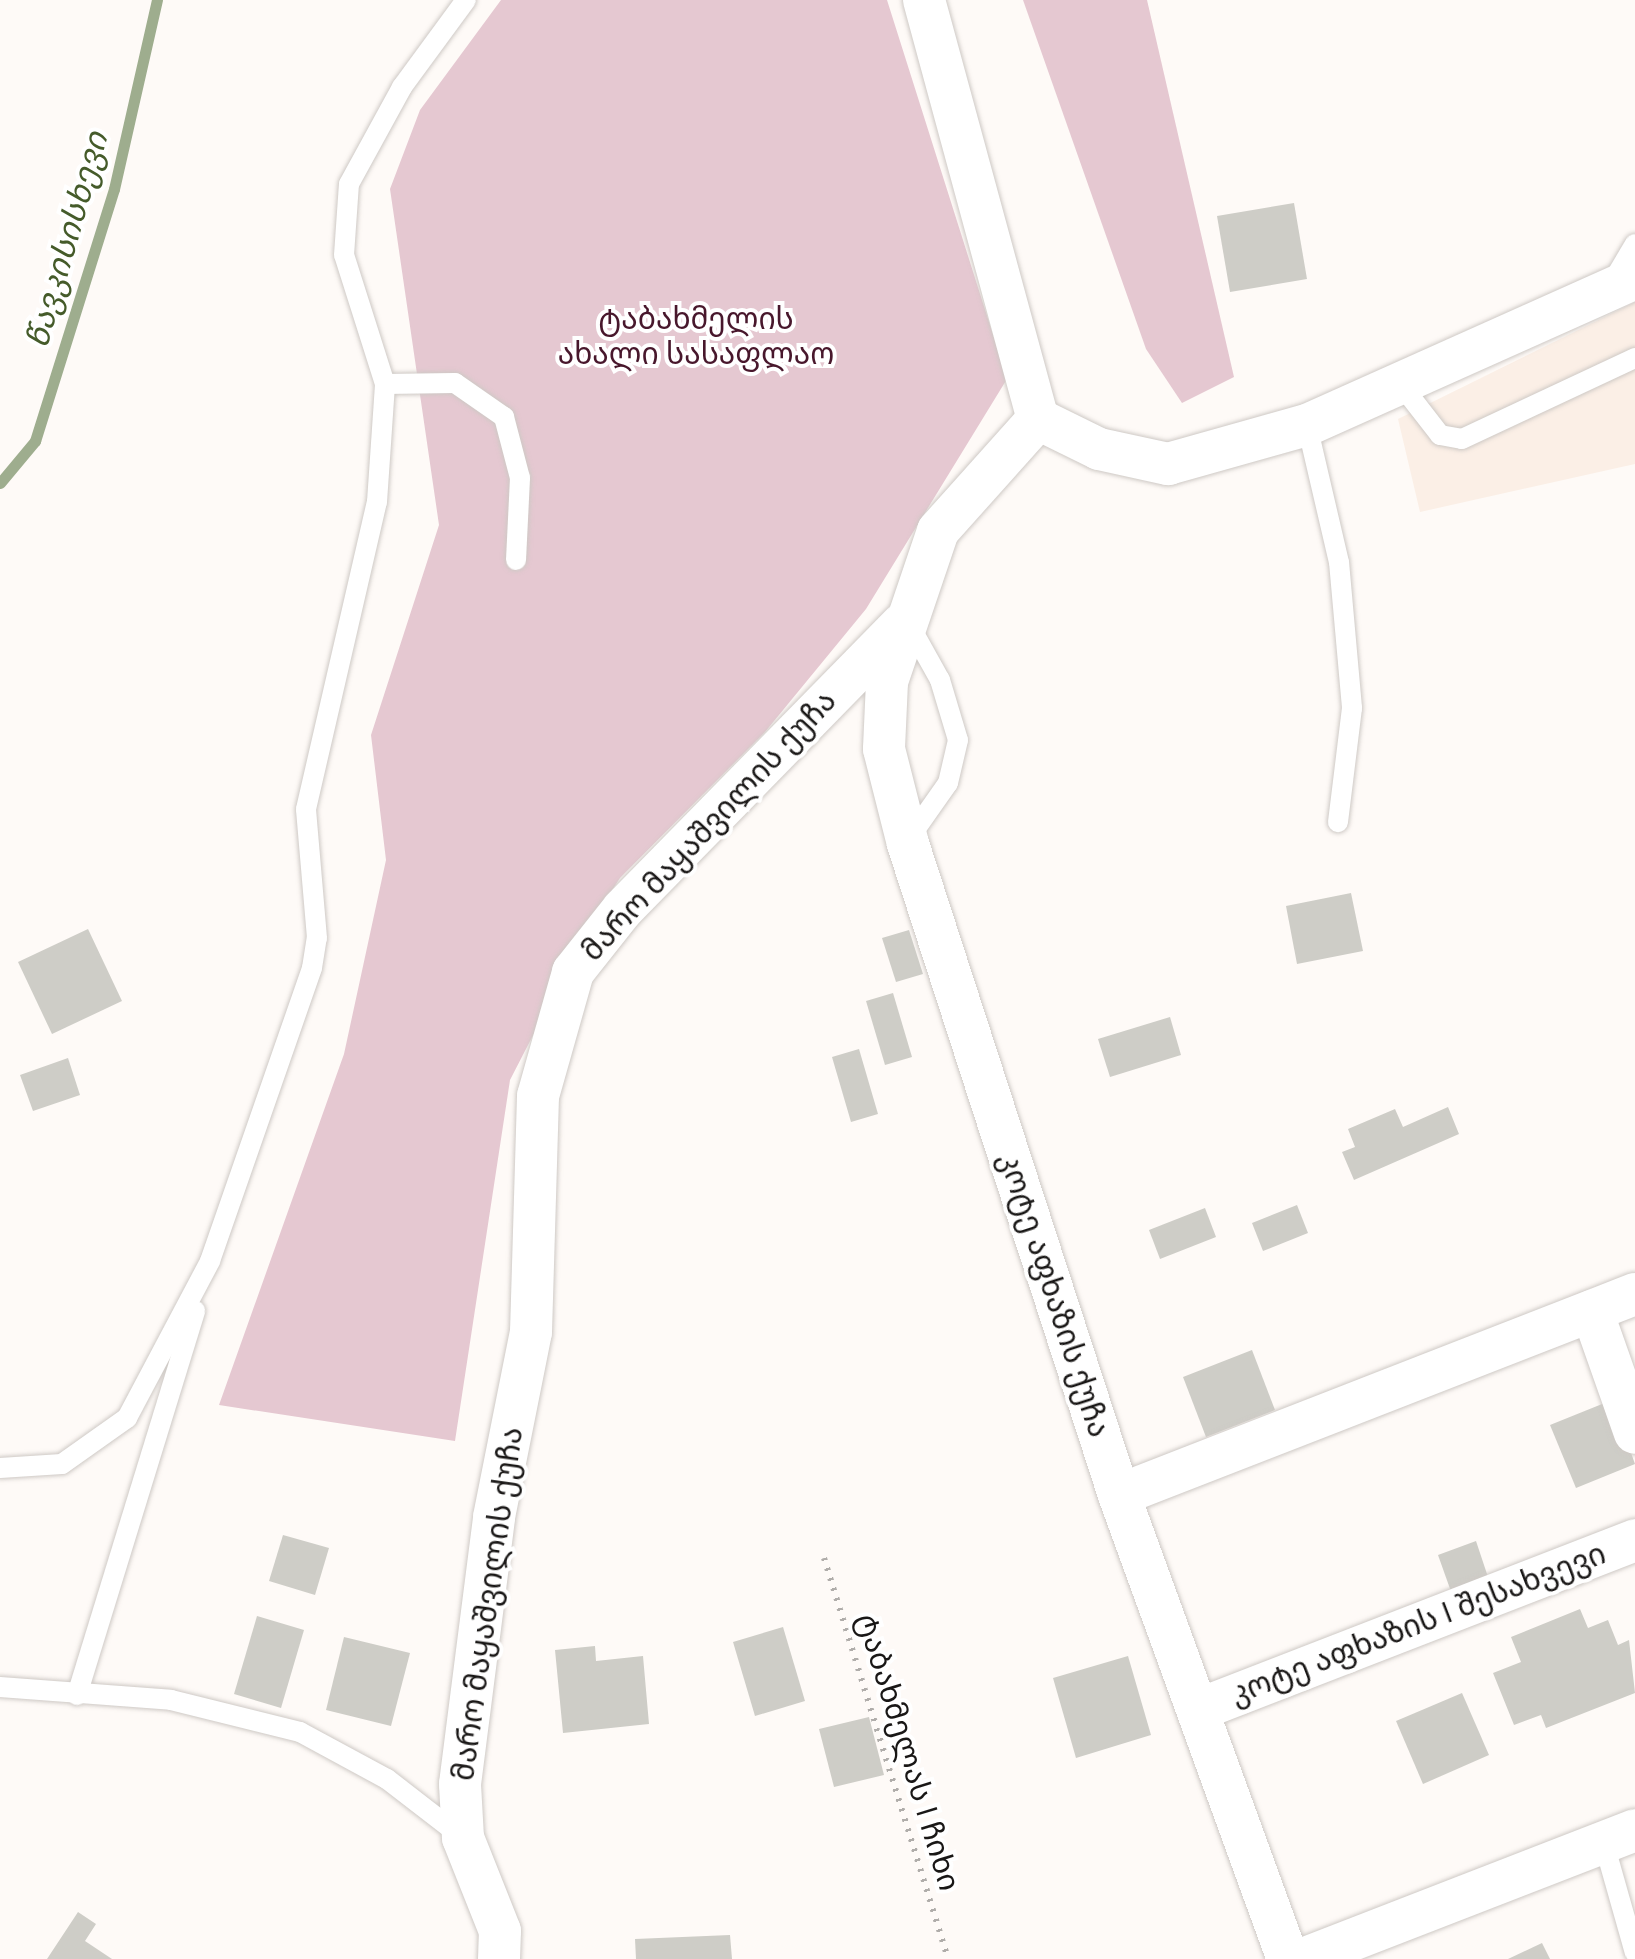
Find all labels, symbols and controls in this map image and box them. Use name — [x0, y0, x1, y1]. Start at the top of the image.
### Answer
water label: წავკისისხევი — [18, 128, 116, 352]
park label: ტაბახმელის ახალი სასაფლაო — [558, 301, 834, 372]
street label: მარო მაყაშვილის ქუჩა — [574, 683, 844, 969]
street label: კოტე აფხაზის ქუჩა — [991, 1148, 1117, 1442]
street label: მარო მაყაშვილის ქუჩა — [445, 1425, 531, 1783]
street label: კოტე აფხაზის I შესახვევი — [1225, 1536, 1611, 1712]
street label: ტაბახმელას I ჩიხი — [849, 1609, 967, 1895]

